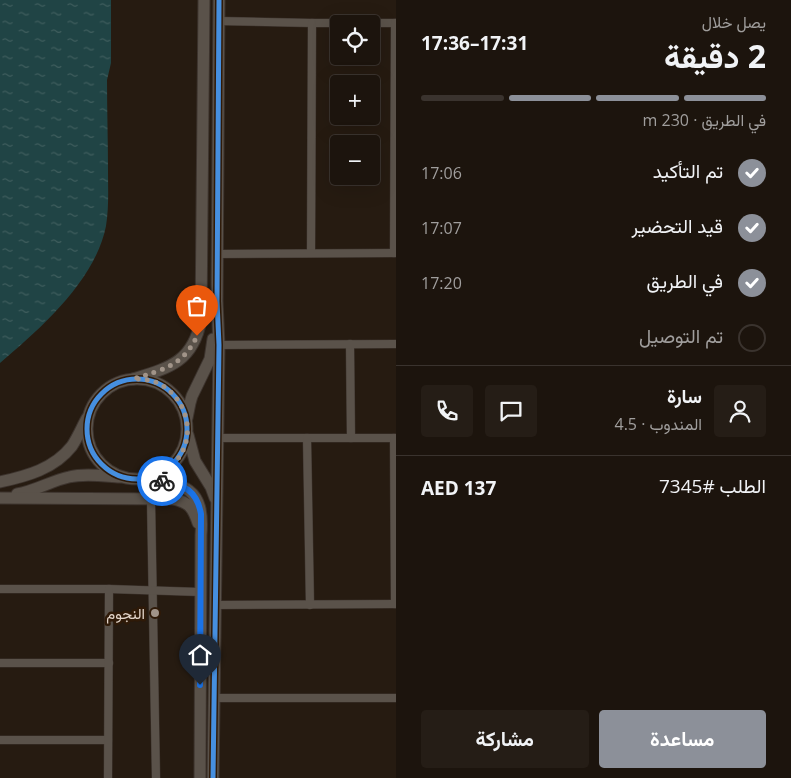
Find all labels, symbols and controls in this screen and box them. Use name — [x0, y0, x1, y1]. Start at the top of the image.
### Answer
text: يصل خلال — [702, 11, 766, 33]
map controls — [330, 15, 380, 185]
button: locate — [330, 15, 380, 65]
text: 17:31–17:36 — [421, 30, 528, 56]
text: 2 دقيقة — [664, 34, 766, 77]
button: + — [330, 75, 380, 125]
text: في الطريق · 230 m — [643, 109, 766, 131]
button: − — [330, 135, 380, 185]
text: تم التأكيد — [653, 158, 723, 184]
icon: check — [738, 159, 766, 187]
text: 17:06 — [421, 162, 462, 184]
text: قيد التحضير — [632, 213, 723, 239]
icon: check — [738, 214, 766, 242]
text: 17:07 — [421, 217, 462, 239]
text: في الطريق — [646, 268, 723, 294]
icon: check — [738, 269, 766, 297]
text: 17:20 — [421, 272, 462, 294]
pin — [176, 285, 218, 336]
icon: bag — [183, 292, 211, 320]
text: تم التوصيل — [639, 323, 723, 349]
text: سارة — [667, 383, 702, 409]
button: phone — [421, 385, 473, 437]
button: chat — [485, 385, 537, 437]
button: person — [714, 385, 766, 437]
text: المندوب · 4.5 — [614, 413, 702, 435]
courier — [137, 456, 187, 506]
icon: bike — [148, 467, 176, 495]
text: الطلب #7345 — [659, 473, 766, 499]
text: AED 137 — [421, 475, 496, 501]
place label: النجوم — [106, 603, 145, 624]
marker: النجوم — [149, 607, 161, 619]
pin — [179, 634, 221, 685]
icon: home — [186, 641, 214, 669]
button: مشاركة — [421, 710, 589, 768]
button: مساعدة — [599, 710, 766, 768]

